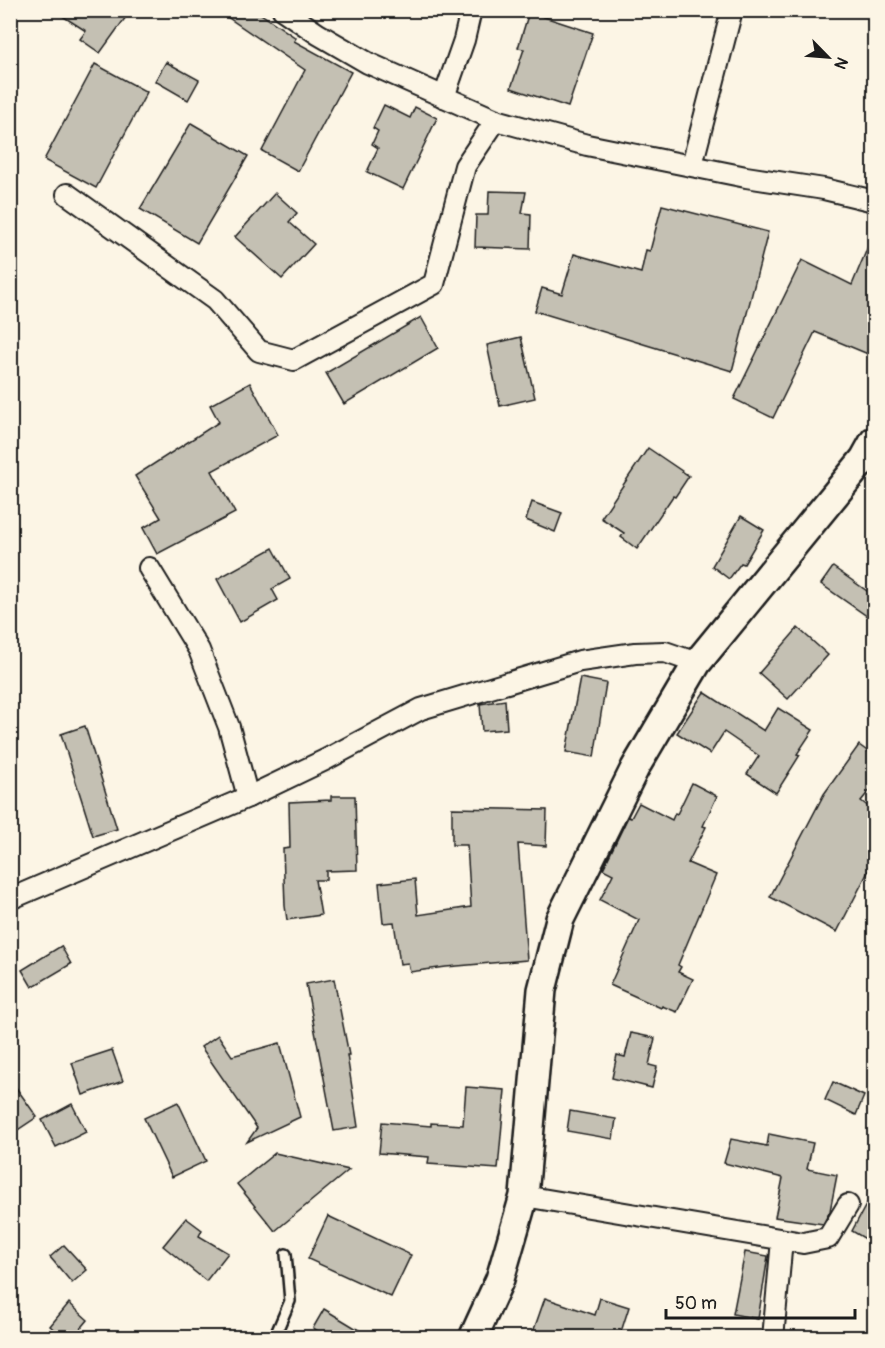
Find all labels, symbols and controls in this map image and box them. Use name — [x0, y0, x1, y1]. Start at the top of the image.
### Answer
north arrow — [798, 27, 858, 87]
text: N — [829, 54, 852, 72]
scale bar — [666, 1282, 855, 1320]
text: 50 m — [675, 1292, 717, 1315]

